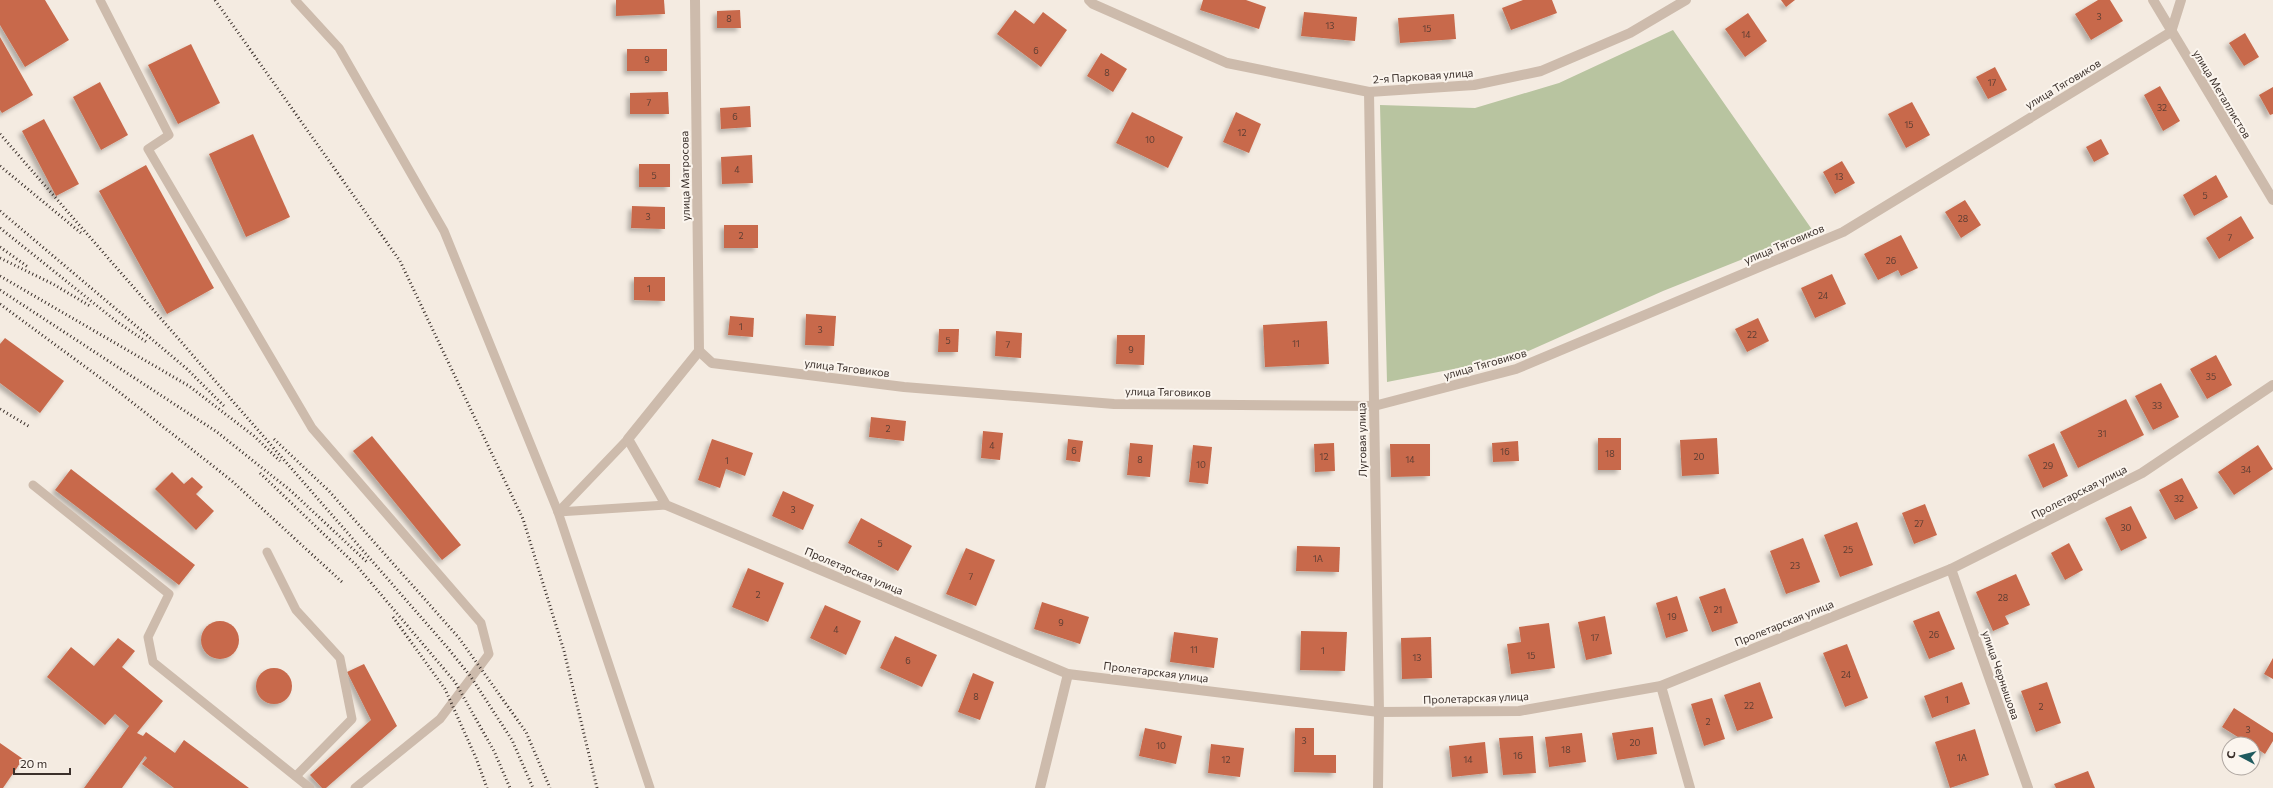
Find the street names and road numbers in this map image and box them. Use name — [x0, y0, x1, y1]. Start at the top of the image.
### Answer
street label: улица Металлистов — [2191, 47, 2254, 141]
street label: улица Тяговиков — [2023, 56, 2103, 111]
street label: 2-я Парковая улица — [1372, 66, 1474, 85]
street label: улица Матросова — [677, 131, 692, 221]
street label: улица Тяговиков — [1742, 221, 1826, 266]
street label: улица Тяговиков — [1442, 345, 1528, 382]
street label: улица Тяговиков — [804, 356, 891, 379]
street label: улица Тяговиков — [1125, 384, 1211, 399]
street label: Луговая улица — [1354, 403, 1369, 478]
street label: Пролетарская улица — [2029, 462, 2129, 521]
street label: Пролетарская улица — [803, 544, 905, 597]
street label: Пролетарская улица — [1732, 597, 1835, 648]
street label: улица Чернышова — [1980, 629, 2023, 721]
street label: Пролетарская улица — [1103, 659, 1209, 684]
street label: Пролетарская улица — [1423, 689, 1529, 706]

